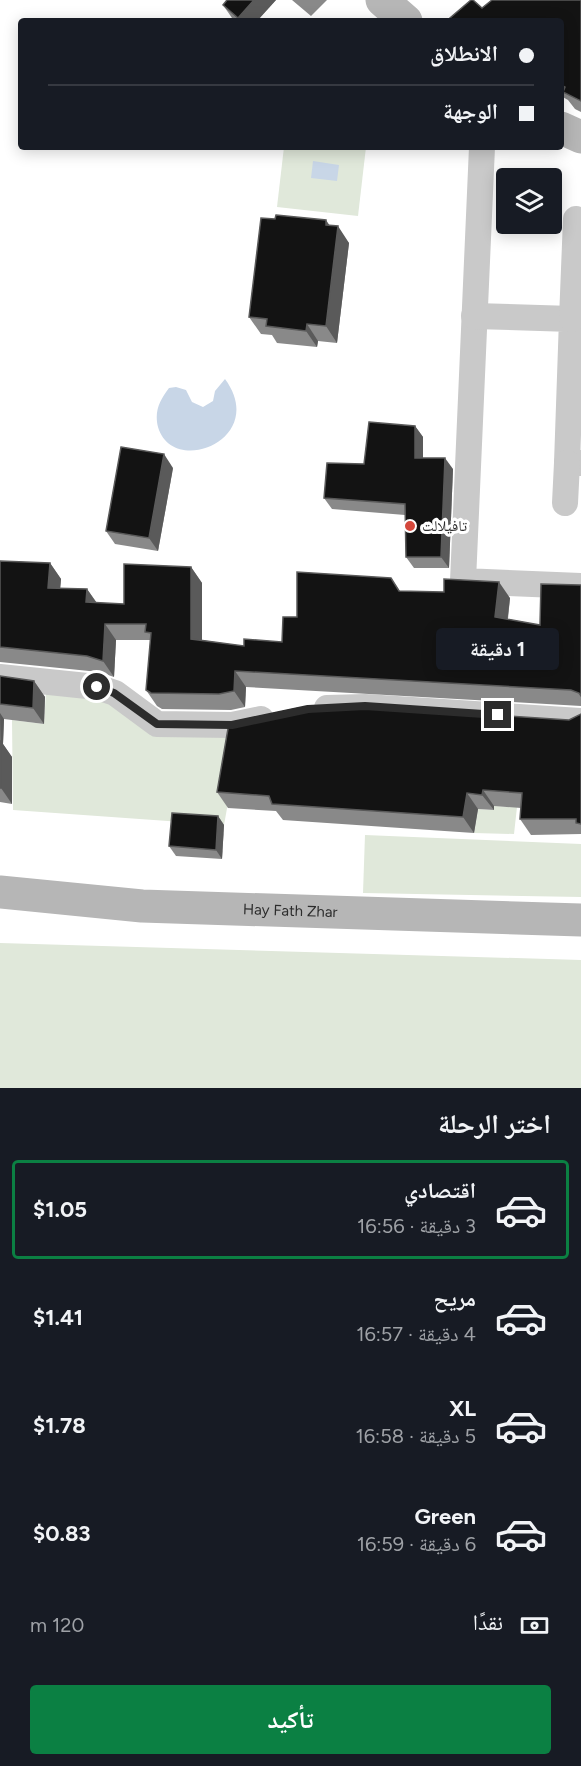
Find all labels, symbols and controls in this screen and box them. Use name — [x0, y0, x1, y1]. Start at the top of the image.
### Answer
text: الانطلاق — [430, 40, 498, 67]
text: الوجهة — [443, 98, 498, 125]
map controls — [496, 168, 562, 234]
button: layers — [496, 168, 562, 234]
place label: تافيلالت — [422, 517, 468, 535]
marker: تافيلالت — [403, 519, 417, 533]
callout: 1 دقيقة — [436, 628, 560, 670]
text: 1 دقيقة — [470, 637, 525, 661]
route start — [83, 673, 110, 700]
route end — [484, 701, 511, 728]
street label: Hay Fath Zhar — [243, 900, 338, 921]
text: اختر الرحلة — [438, 1107, 551, 1140]
text: اقتصادي — [404, 1177, 476, 1204]
icon: car — [494, 1183, 548, 1237]
text: $1.05 — [33, 1196, 87, 1223]
text: 3 دقيقة · 16:56 — [357, 1214, 476, 1238]
text: مريح — [433, 1285, 476, 1312]
icon: car — [494, 1291, 548, 1345]
text: $1.41 — [33, 1304, 83, 1331]
text: 4 دقيقة · 16:57 — [356, 1322, 476, 1346]
text: XL — [449, 1395, 476, 1422]
icon: car — [494, 1399, 548, 1453]
text: $1.78 — [33, 1412, 86, 1439]
text: 5 دقيقة · 16:58 — [356, 1424, 476, 1448]
text: Green — [414, 1503, 476, 1530]
icon: car — [494, 1507, 548, 1561]
text: $0.83 — [33, 1520, 91, 1547]
text: 6 دقيقة · 16:59 — [357, 1532, 476, 1556]
text: نقدًا — [473, 1609, 503, 1636]
icon: cash — [518, 1609, 551, 1642]
text: 120 m — [30, 1613, 84, 1637]
button: تأكيد — [30, 1685, 551, 1754]

